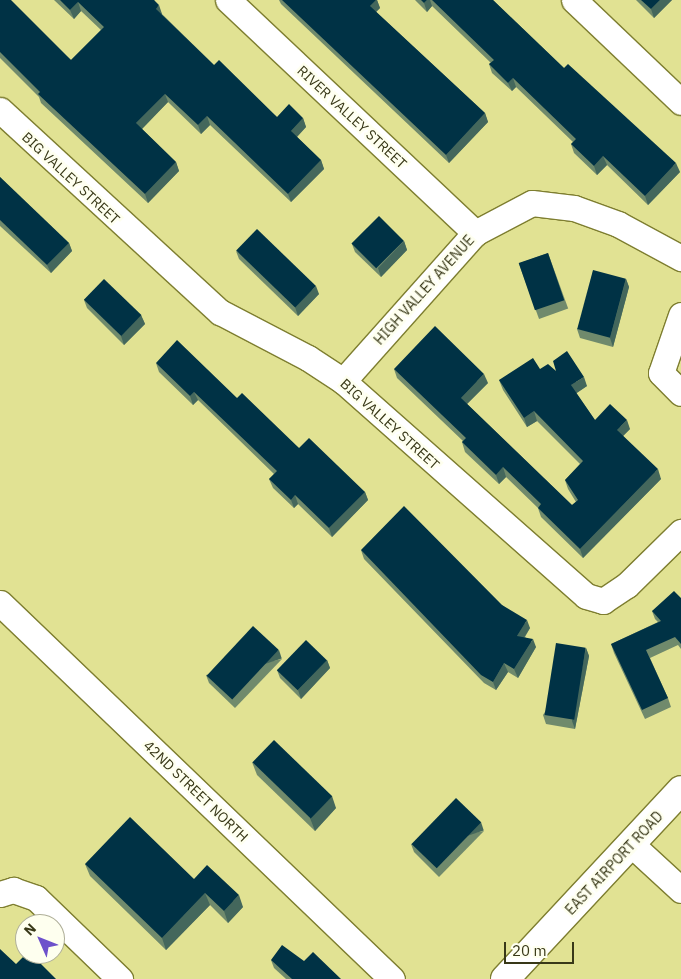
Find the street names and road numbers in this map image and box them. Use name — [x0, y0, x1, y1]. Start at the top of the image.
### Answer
street label: RIVER VALLEY STREET — [294, 62, 410, 172]
street label: BIG VALLEY STREET — [19, 128, 123, 228]
street label: HIGH VALLEY AVENUE — [370, 232, 478, 348]
street label: BIG VALLEY STREET — [337, 375, 443, 473]
street label: 42ND STREET NORTH — [140, 737, 252, 845]
street label: EAST AIRPORT ROAD — [562, 808, 666, 918]

